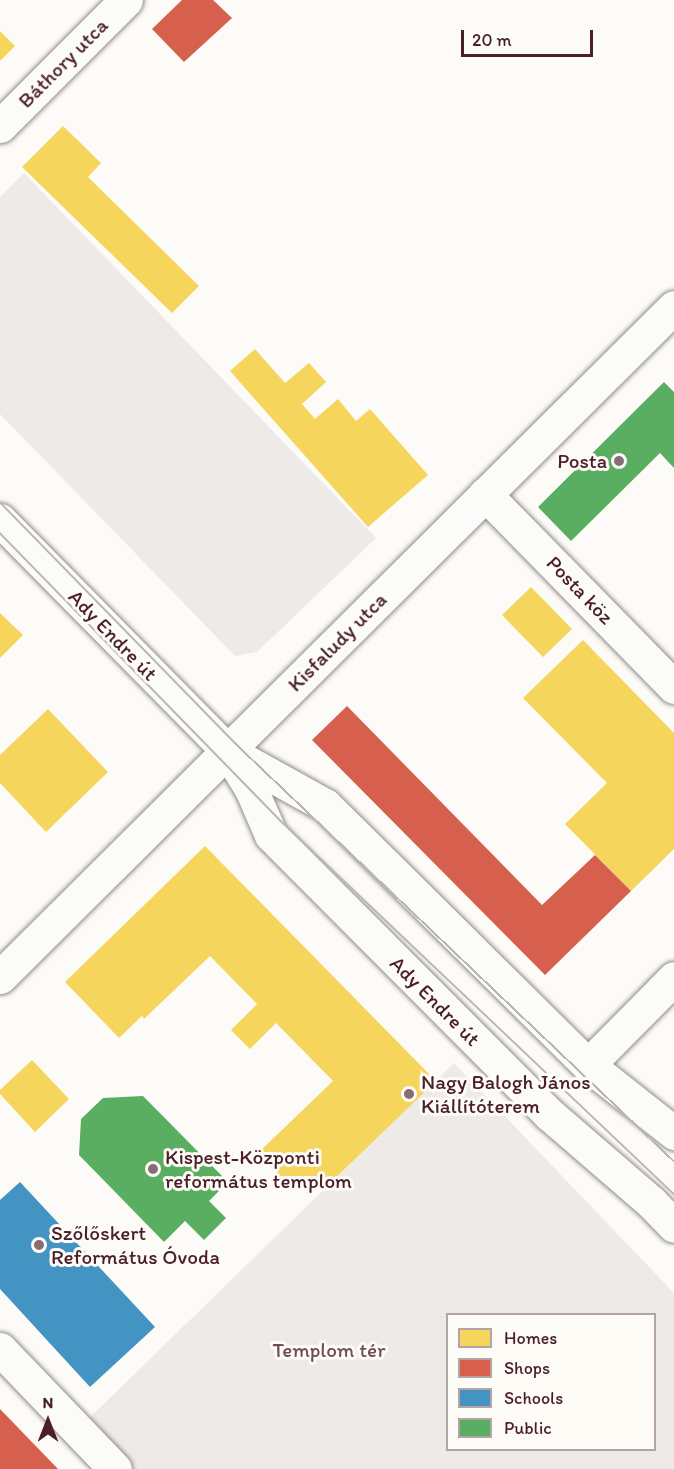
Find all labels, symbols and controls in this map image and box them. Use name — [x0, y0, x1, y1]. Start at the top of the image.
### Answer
street label: Báthory utca — [13, 13, 113, 113]
scale bar — [464, 18, 596, 56]
text: 20 m — [472, 29, 512, 51]
place label: Posta — [557, 448, 607, 474]
marker: Posta — [612, 454, 626, 468]
street label: Posta köz — [541, 550, 619, 630]
street label: Ady Endre út — [63, 584, 163, 686]
street label: Kisfaludy utca — [282, 587, 392, 697]
street label: Ady Endre út — [385, 951, 485, 1051]
place label: Nagy Balogh János Kiállítóterem — [421, 1069, 592, 1119]
marker: Nagy Balogh János Kiállítóterem — [402, 1087, 416, 1101]
place label: Kispest-Központi református templom — [165, 1144, 352, 1194]
marker: Kispest-Központi református templom — [146, 1162, 160, 1176]
place label: Szőlőskert Református Óvoda — [51, 1220, 219, 1270]
marker: Szőlőskert Református Óvoda — [32, 1238, 46, 1252]
legend — [446, 1313, 656, 1451]
text: Homes — [504, 1327, 557, 1349]
park label: Templom tér — [273, 1337, 385, 1363]
text: Shops — [504, 1357, 550, 1379]
text: Schools — [504, 1387, 563, 1409]
north arrow — [18, 1391, 78, 1451]
text: N — [43, 1393, 53, 1412]
text: Public — [504, 1417, 552, 1439]

